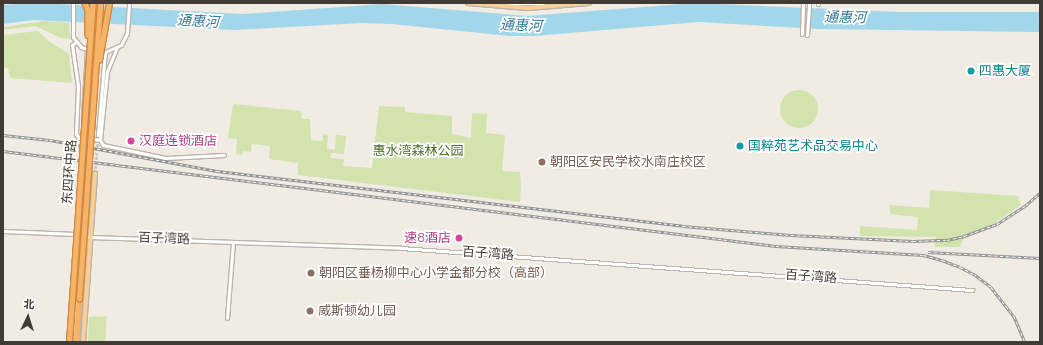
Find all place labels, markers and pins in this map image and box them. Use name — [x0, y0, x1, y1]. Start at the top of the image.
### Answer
place label: 四惠大厦 — [979, 63, 1031, 79]
marker: 四惠大厦 — [966, 66, 976, 76]
place label: 汉庭连锁酒店 — [139, 133, 217, 149]
marker: 汉庭连锁酒店 — [126, 136, 136, 146]
place label: 国粹苑艺术品交易中心 — [748, 138, 878, 154]
marker: 国粹苑艺术品交易中心 — [735, 141, 745, 151]
place label: 朝阳区安民学校水南庄校区 — [550, 154, 706, 170]
marker: 朝阳区安民学校水南庄校区 — [537, 157, 547, 167]
place label: 速8酒店 — [404, 230, 451, 246]
marker: 速8酒店 — [454, 233, 464, 243]
place label: 朝阳区垂杨柳中心小学金都分校（高部） — [319, 265, 553, 281]
marker: 朝阳区垂杨柳中心小学金都分校（高部） — [306, 268, 316, 278]
place label: 威斯顿幼儿园 — [318, 303, 396, 319]
marker: 威斯顿幼儿园 — [305, 306, 315, 316]

